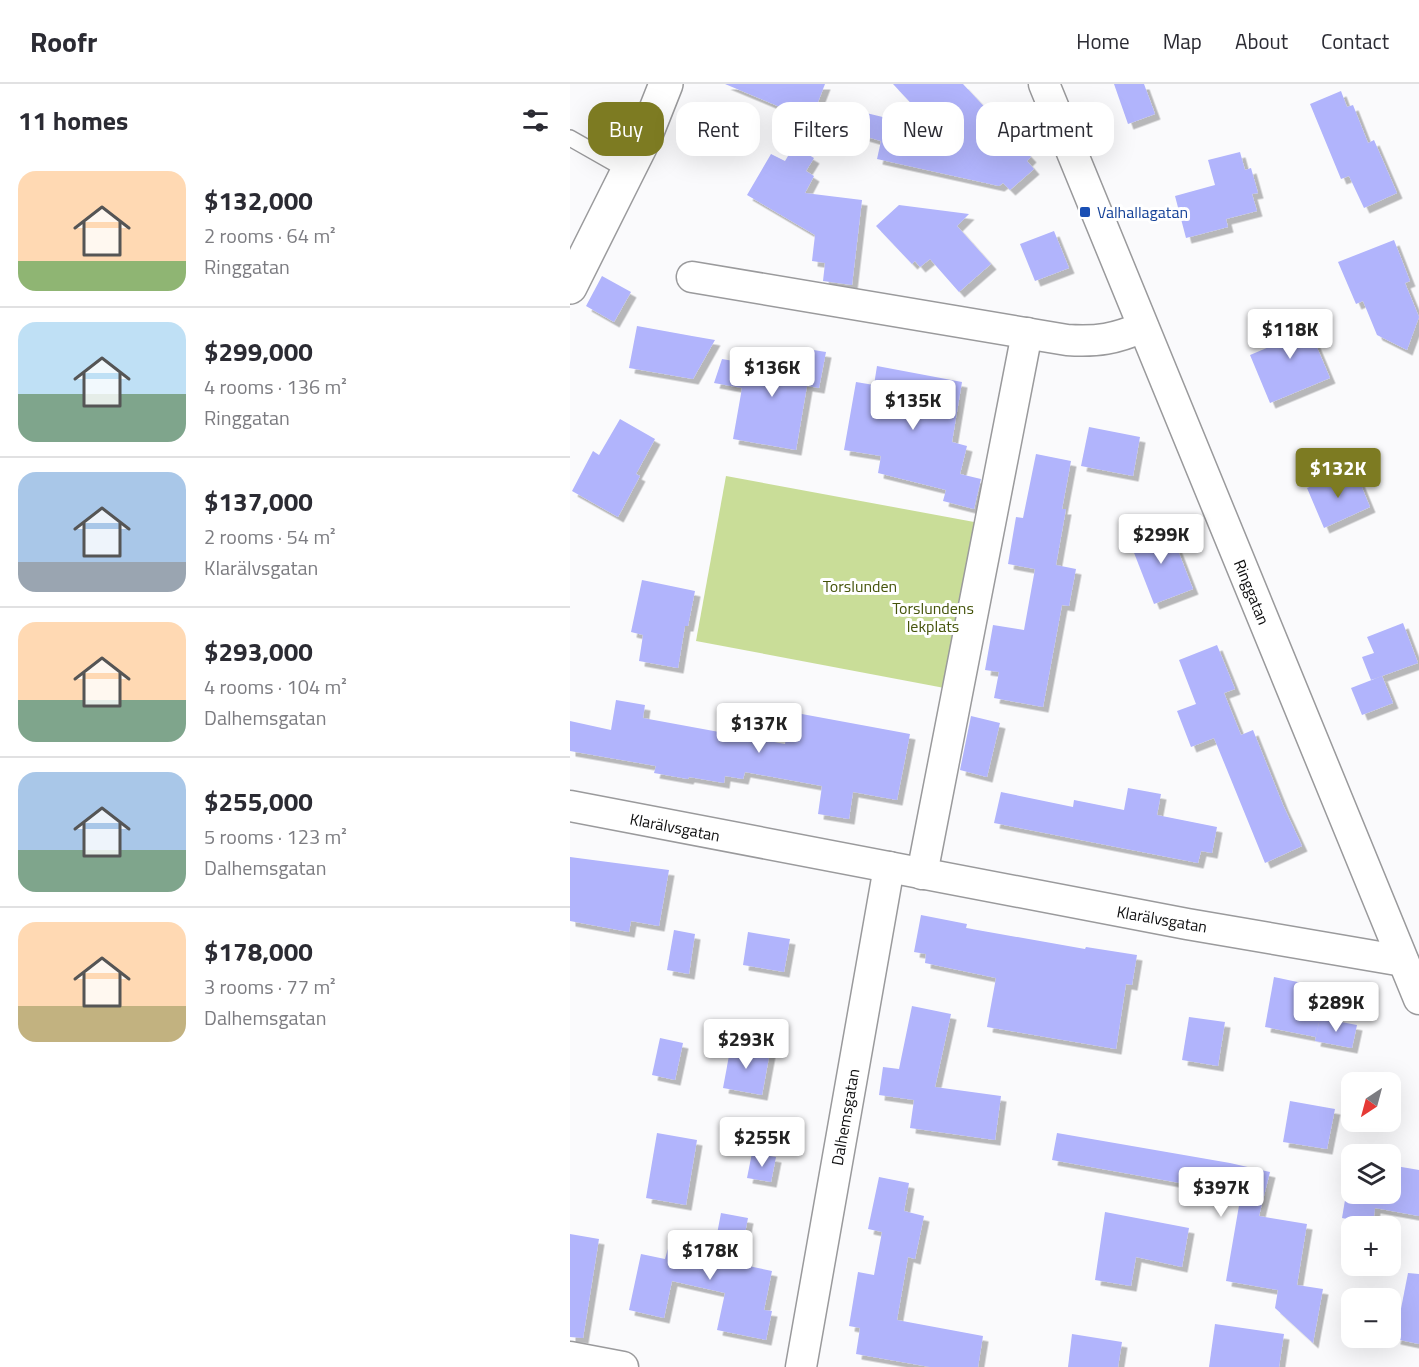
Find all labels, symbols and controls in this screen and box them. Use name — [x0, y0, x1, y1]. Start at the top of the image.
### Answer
text: Roofr — [30, 20, 97, 63]
text: Home — [1076, 25, 1130, 57]
text: Map — [1163, 25, 1202, 57]
text: About — [1235, 25, 1288, 57]
text: Contact — [1321, 25, 1389, 57]
text: 11 homes — [18, 101, 128, 140]
chip: Buy — [588, 102, 664, 156]
chip: Rent — [676, 102, 760, 156]
chip: Filters — [772, 102, 870, 156]
chip: New — [882, 102, 964, 156]
chip: Apartment — [976, 102, 1114, 156]
icon: filters — [519, 104, 552, 137]
text: $132,000 — [204, 181, 313, 220]
icon: home — [66, 195, 138, 267]
place label: Valhallagatan — [1097, 200, 1188, 224]
marker: Valhallagatan — [1078, 205, 1092, 219]
text: 2 rooms · 64 m² — [204, 220, 336, 251]
text: Ringgatan — [204, 251, 290, 282]
pin: $118K — [1248, 309, 1332, 360]
text: $118K — [1262, 313, 1318, 344]
text: $299,000 — [204, 332, 313, 371]
icon: home — [66, 346, 138, 418]
pin: $136K — [730, 347, 814, 398]
text: $136K — [744, 351, 800, 382]
text: 4 rooms · 136 m² — [204, 371, 347, 402]
pin: $135K — [871, 380, 955, 431]
text: $135K — [885, 384, 941, 415]
text: Ringgatan — [204, 402, 290, 433]
pin: $132K — [1296, 448, 1380, 499]
text: $132K — [1310, 452, 1366, 483]
text: $137,000 — [204, 482, 313, 521]
icon: home — [66, 496, 138, 568]
pin: $299K — [1119, 514, 1203, 565]
text: $299K — [1133, 518, 1189, 549]
text: 2 rooms · 54 m² — [204, 521, 336, 552]
text: Klarälvsgatan — [204, 552, 318, 583]
street label: Ringgatan — [1228, 556, 1276, 628]
park label: Torslunden — [823, 574, 897, 598]
park label: Torslundens lekplats — [892, 596, 974, 638]
text: $293,000 — [204, 632, 313, 671]
icon: home — [66, 646, 138, 718]
text: 4 rooms · 104 m² — [204, 671, 347, 702]
text: Dalhemsgatan — [204, 702, 326, 733]
pin: $137K — [717, 703, 801, 754]
text: $137K — [731, 707, 787, 738]
text: $255,000 — [204, 782, 313, 821]
icon: home — [66, 796, 138, 868]
street label: Klarälvsgatan — [628, 806, 722, 848]
text: 5 rooms · 123 m² — [204, 821, 347, 852]
text: Dalhemsgatan — [204, 852, 326, 883]
street label: Klarälvsgatan — [1115, 899, 1209, 939]
text: $178,000 — [204, 932, 313, 971]
icon: home — [66, 946, 138, 1018]
text: 3 rooms · 77 m² — [204, 971, 336, 1002]
pin: $289K — [1294, 982, 1378, 1033]
text: $289K — [1308, 986, 1364, 1017]
text: Dalhemsgatan — [204, 1002, 326, 1033]
pin: $293K — [704, 1019, 788, 1070]
text: $293K — [718, 1023, 774, 1054]
street label: Dalhemsgatan — [825, 1067, 865, 1167]
north arrow — [1341, 1072, 1401, 1132]
map controls — [1341, 1072, 1401, 1348]
pin: $255K — [720, 1117, 804, 1168]
text: $255K — [734, 1121, 790, 1152]
button: layers — [1341, 1144, 1401, 1204]
pin: $397K — [1179, 1167, 1263, 1218]
text: $397K — [1193, 1171, 1249, 1202]
button: + — [1341, 1216, 1401, 1276]
pin: $178K — [668, 1230, 752, 1281]
text: $178K — [682, 1234, 738, 1265]
button: − — [1341, 1288, 1401, 1348]

